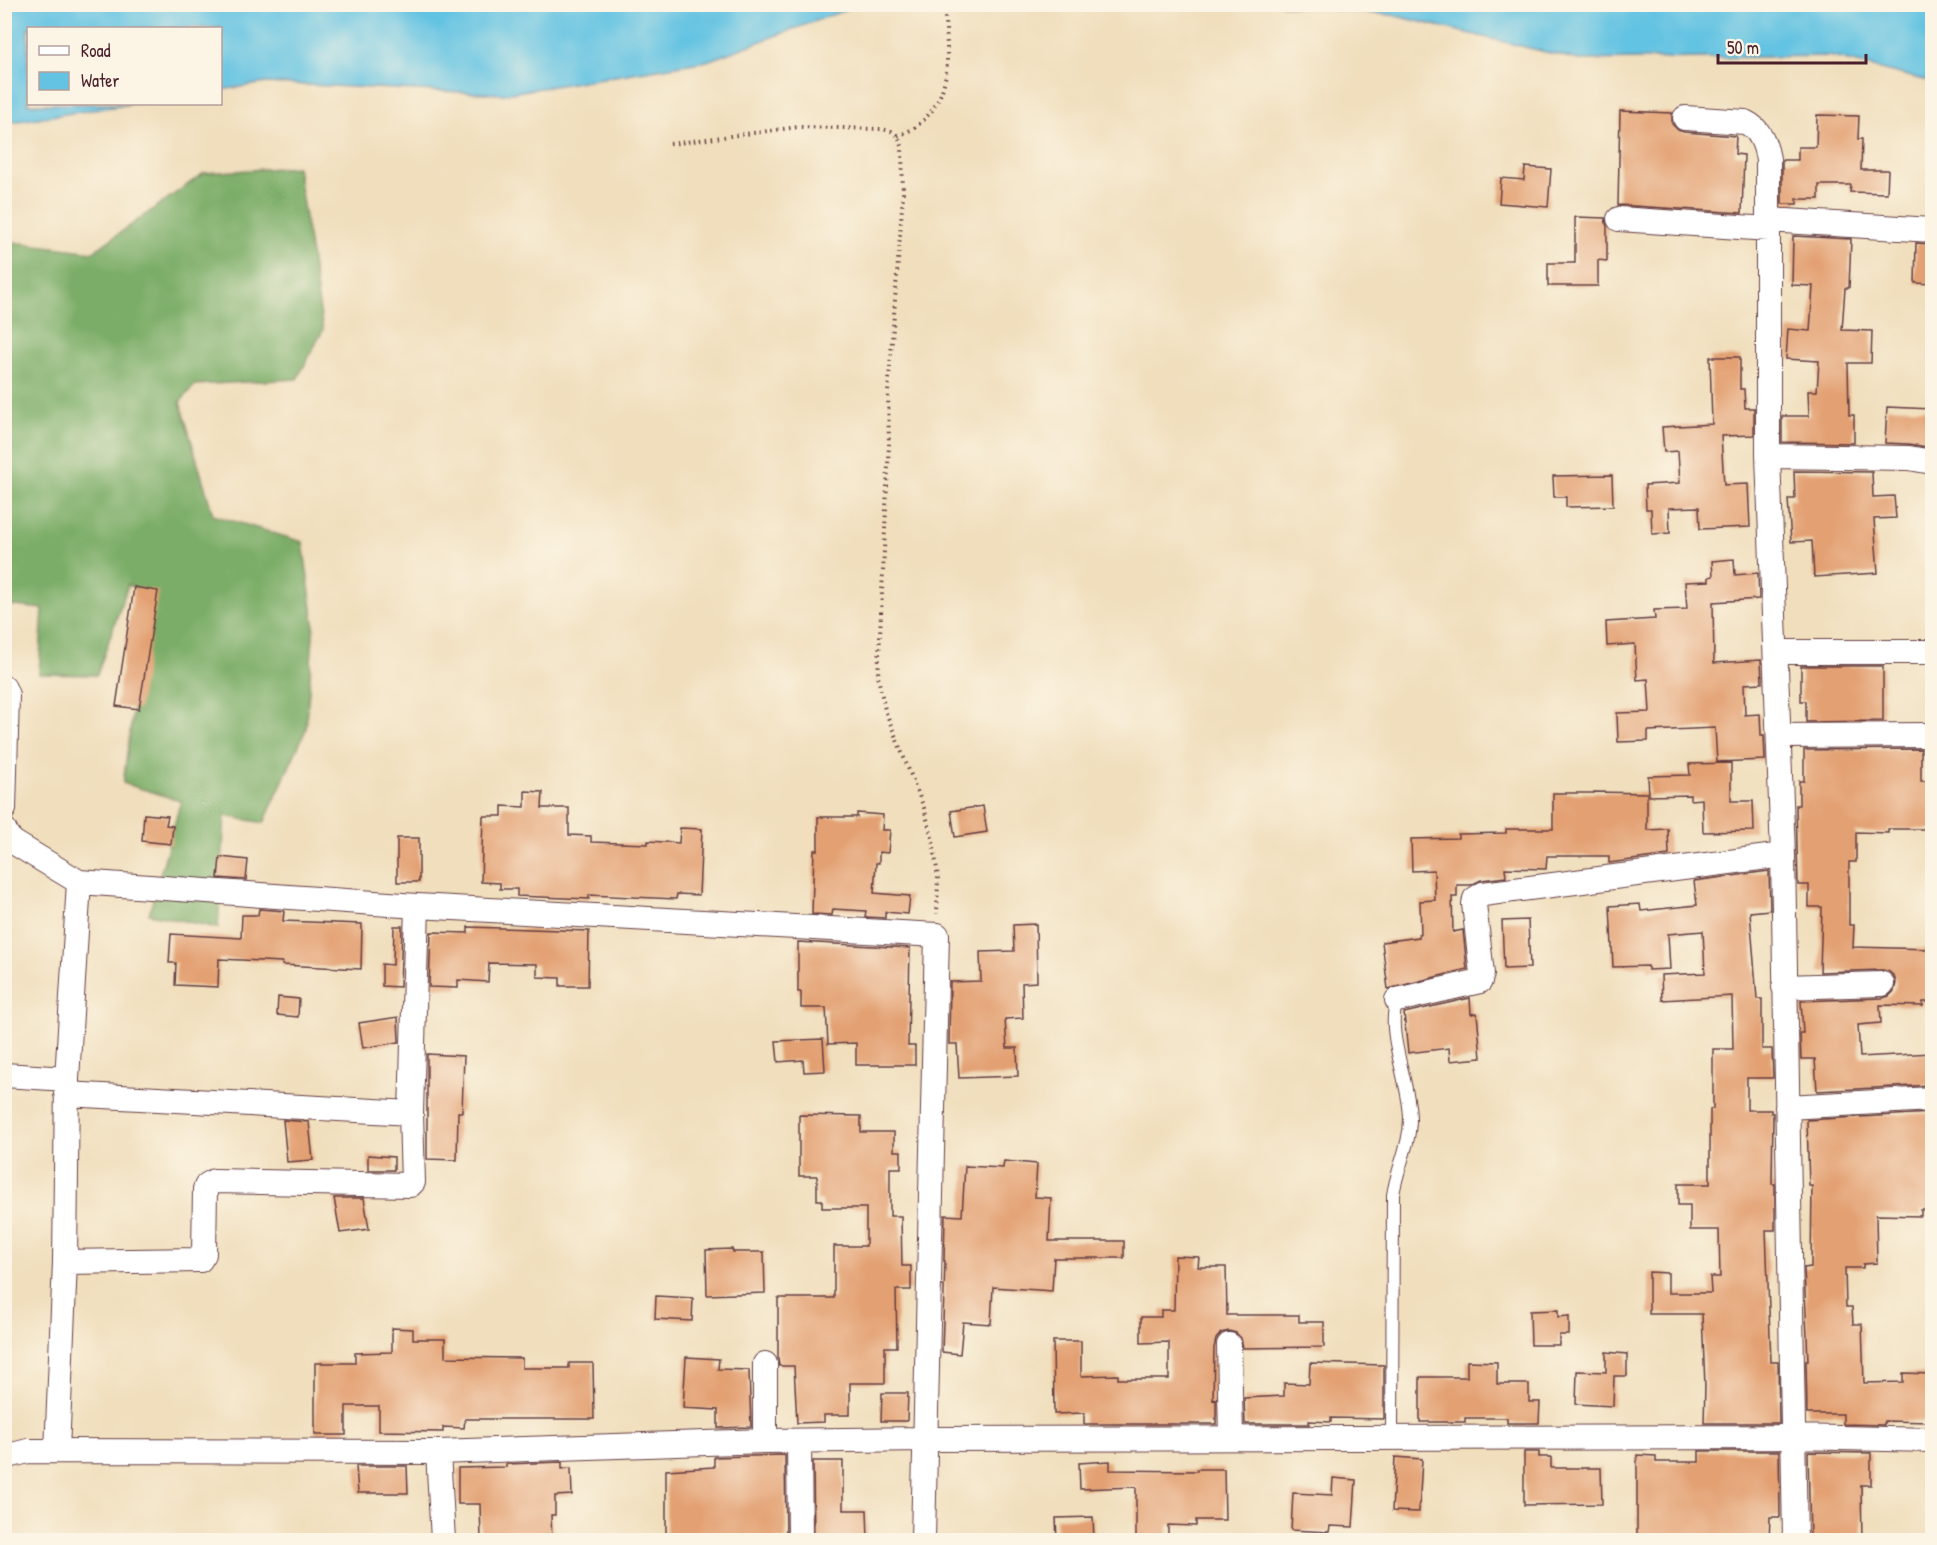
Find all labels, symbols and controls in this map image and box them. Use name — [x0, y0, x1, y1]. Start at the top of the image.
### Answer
legend — [27, 27, 222, 105]
scale bar — [1718, 27, 1866, 65]
text: 50 m — [1727, 35, 1759, 60]
text: Road — [81, 38, 111, 63]
text: Water — [81, 68, 119, 93]

